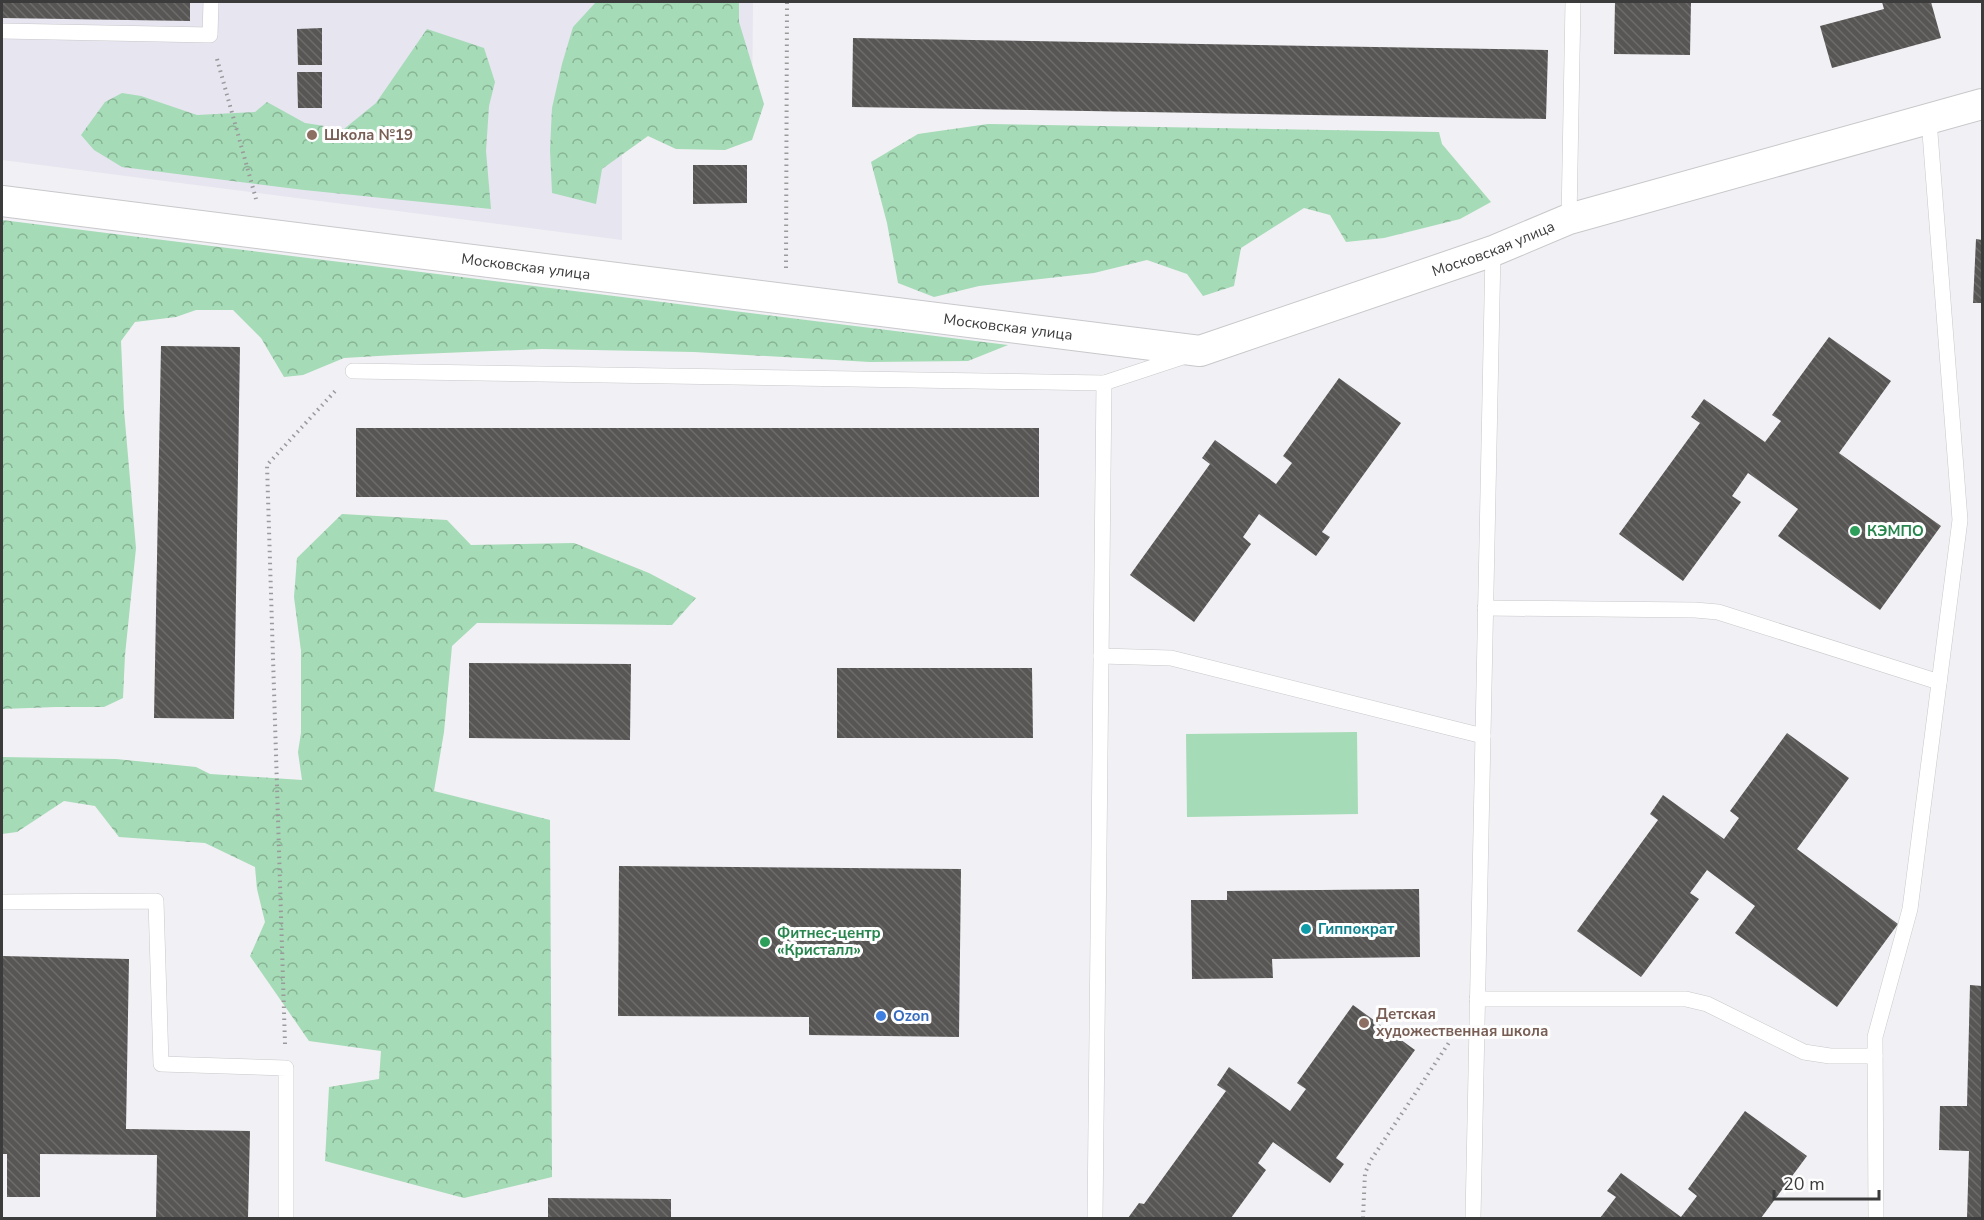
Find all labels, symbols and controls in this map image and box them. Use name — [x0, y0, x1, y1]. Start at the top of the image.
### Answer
place label: Школа №19 — [324, 125, 413, 145]
marker: Школа №19 — [305, 128, 319, 142]
street label: Московская улица — [1429, 216, 1558, 281]
street label: Московская улица — [460, 249, 592, 285]
street label: Московская улица — [942, 309, 1074, 345]
place label: КЭМПО — [1867, 521, 1924, 541]
marker: КЭМПО — [1848, 524, 1862, 538]
place label: Гиппократ — [1318, 919, 1394, 939]
marker: Гиппократ — [1299, 922, 1313, 936]
place label: Фитнес-центр «Кристалл» — [777, 923, 881, 960]
marker: Фитнес-центр «Кристалл» — [758, 935, 772, 949]
place label: Детская художественная школа — [1376, 1004, 1548, 1041]
place label: Ozon — [893, 1006, 929, 1026]
marker: Ozon — [874, 1009, 888, 1023]
marker: Детская художественная школа — [1357, 1016, 1371, 1030]
scale bar — [1774, 1163, 1879, 1201]
text: 20 m — [1783, 1172, 1825, 1196]

